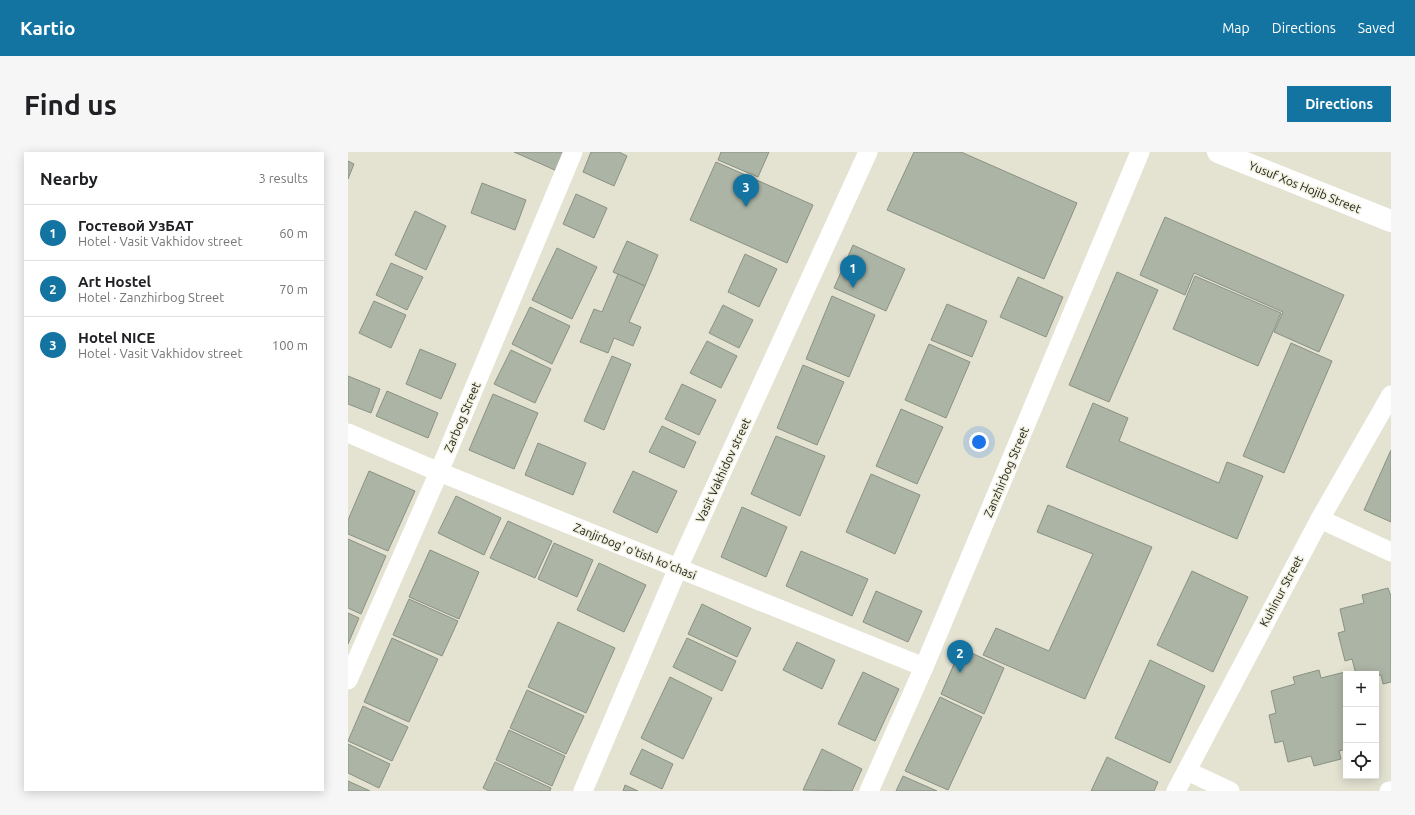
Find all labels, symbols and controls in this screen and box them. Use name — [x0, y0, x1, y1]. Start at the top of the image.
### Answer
text: Kartio — [20, 17, 76, 39]
text: Map — [1222, 20, 1250, 36]
text: Directions — [1272, 20, 1336, 36]
text: Saved — [1358, 20, 1395, 36]
button: Directions — [1287, 86, 1391, 122]
text: Find us — [24, 89, 117, 120]
street label: Yusuf Xos Hojib Street — [1247, 159, 1363, 216]
text: Nearby — [40, 169, 98, 188]
text: 3 results — [258, 171, 308, 185]
pin: 3 — [733, 174, 759, 207]
text: Гостевой УзБАТ — [78, 217, 194, 234]
text: 1 — [49, 226, 57, 240]
text: 60 m — [279, 226, 308, 240]
text: Hotel · Vasit Vakhidov street — [78, 234, 243, 248]
pin: 1 — [840, 255, 866, 288]
text: Art Hostel — [78, 273, 151, 290]
text: 2 — [49, 282, 57, 296]
text: 70 m — [279, 282, 308, 296]
text: Hotel · Zanzhirbog Street — [78, 290, 224, 304]
text: Hotel NICE — [78, 329, 155, 346]
text: 3 — [49, 338, 57, 352]
text: 100 m — [272, 338, 308, 352]
text: Hotel · Vasit Vakhidov street — [78, 346, 243, 360]
street label: Zarbog Street — [441, 380, 483, 454]
street label: Vasit Vakhidov street — [693, 416, 753, 524]
street label: Zanzhirbog Street — [981, 425, 1031, 519]
your location — [969, 432, 989, 452]
street label: Zanjirbog' o'tish ko'chasi — [572, 520, 698, 582]
street label: Kuhinur Street — [1257, 553, 1305, 629]
pin: 2 — [947, 640, 973, 673]
map controls — [1343, 671, 1379, 779]
button: + — [1343, 671, 1379, 707]
button: − — [1343, 707, 1379, 743]
button: locate — [1343, 743, 1379, 779]

